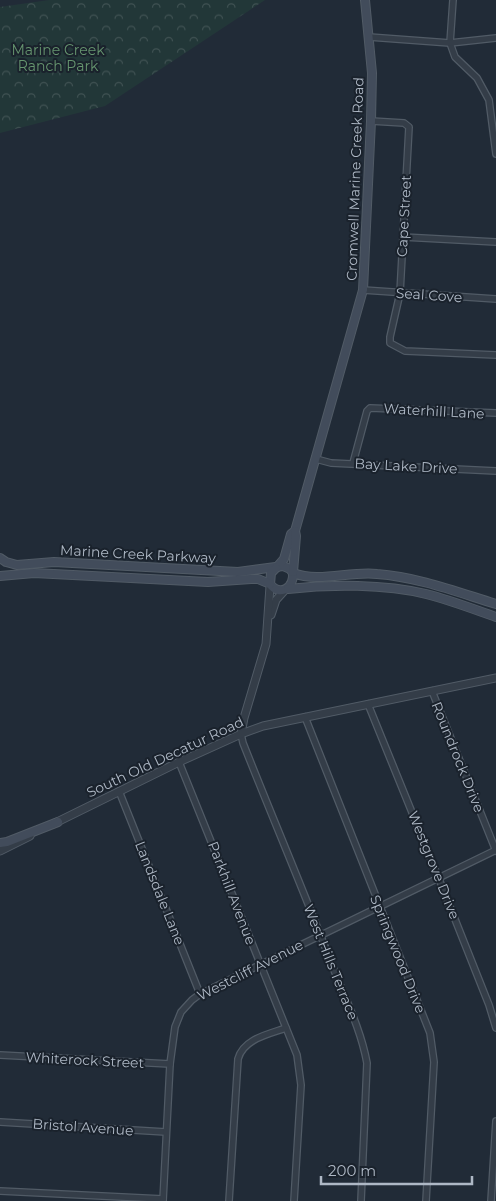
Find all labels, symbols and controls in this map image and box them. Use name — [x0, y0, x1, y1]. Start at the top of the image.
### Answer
park label: Marine Creek Ranch Park — [11, 41, 105, 75]
street label: Cromwell Marine Creek Road — [342, 77, 368, 281]
street label: Cape Street — [393, 174, 415, 257]
street label: Seal Cove — [395, 284, 463, 306]
street label: Waterhill Lane — [383, 399, 485, 423]
street label: Bay Lake Drive — [354, 454, 458, 478]
street label: Marine Creek Parkway — [60, 541, 217, 567]
street label: Roundrock Drive — [428, 699, 488, 815]
street label: South Old Decatur Road — [84, 713, 246, 801]
street label: Westgrove Drive — [404, 808, 464, 922]
street label: Landsdale Lane — [131, 838, 189, 948]
street label: Parkhill Avenue — [204, 839, 260, 947]
street label: Springwood Drive — [366, 892, 430, 1016]
street label: West Hills Terrace — [300, 901, 362, 1023]
street label: Westcliff Avenue — [194, 935, 306, 1005]
street label: Whiterock Street — [25, 1048, 145, 1072]
street label: Bristol Avenue — [32, 1114, 134, 1140]
scale bar — [321, 1154, 472, 1186]
text: 200 m — [328, 1161, 376, 1180]

